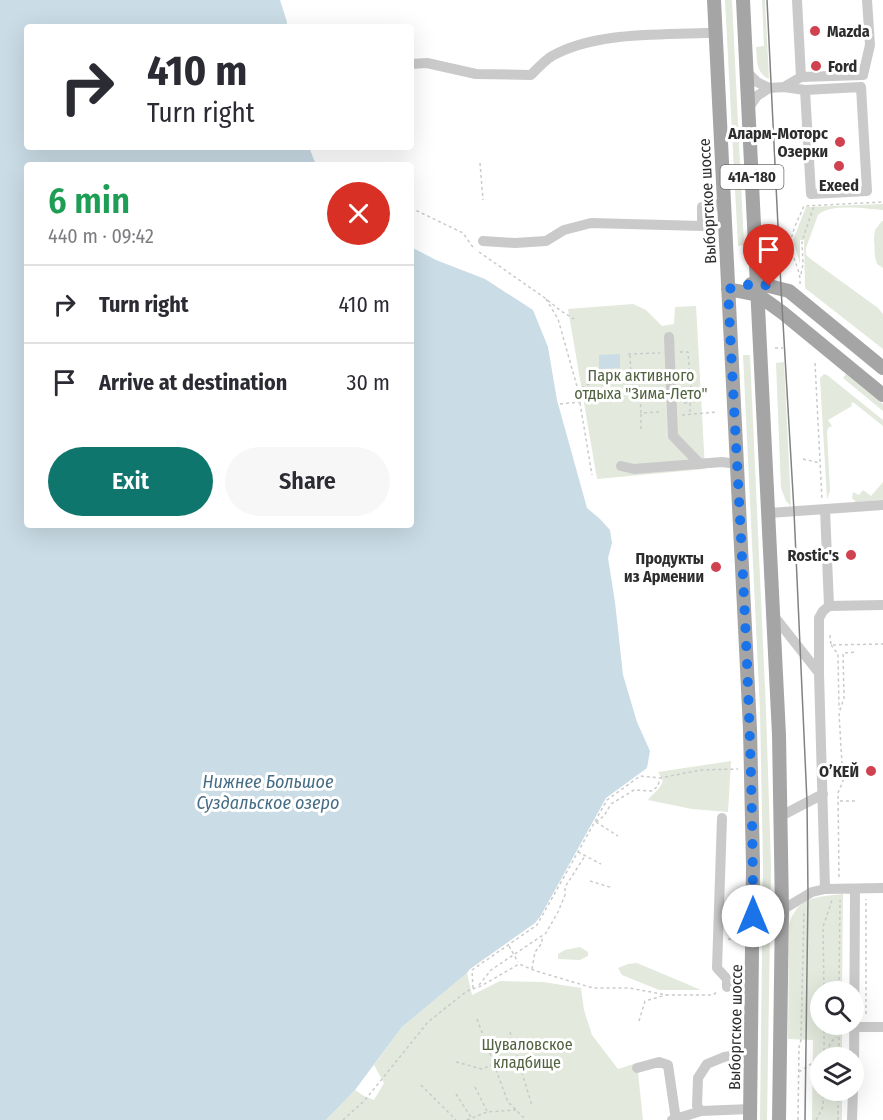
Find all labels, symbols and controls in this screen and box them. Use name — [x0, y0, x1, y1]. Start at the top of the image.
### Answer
place label: Mazda — [827, 22, 870, 41]
marker: Mazda — [808, 24, 822, 38]
text: 410 m — [147, 46, 247, 96]
icon: right — [48, 48, 126, 126]
place label: Ford — [828, 57, 857, 76]
marker: Ford — [809, 59, 823, 73]
text: Turn right — [147, 97, 255, 129]
place label: Аларм-Моторс Озерки — [727, 124, 828, 161]
marker: Аларм-Моторс Озерки — [833, 135, 847, 149]
street label: Выборгское шоссе — [695, 138, 720, 264]
marker: Exeed — [832, 159, 846, 173]
road number: 41А-180 — [720, 165, 783, 189]
place label: Exeed — [819, 176, 859, 195]
text: 6 min — [48, 179, 130, 223]
button: close — [327, 182, 390, 245]
text: 440 m · 09:42 — [48, 224, 154, 248]
pin — [743, 224, 794, 286]
icon: arrive — [752, 233, 785, 266]
icon: right — [48, 288, 81, 321]
text: Turn right — [99, 291, 188, 318]
text: 410 m — [338, 291, 390, 318]
icon: arrive — [48, 366, 81, 399]
park label: Парк активного отдыха "Зима-Лето" — [574, 366, 708, 403]
text: Arrive at destination — [99, 369, 287, 396]
text: 30 m — [347, 369, 390, 396]
button: Exit — [48, 447, 213, 516]
button: Share — [225, 447, 390, 516]
place label: Rostic's — [788, 546, 839, 565]
marker: Rostic's — [844, 548, 858, 562]
place label: Продукты из Армении — [624, 549, 704, 586]
marker: Продукты из Армении — [709, 560, 723, 574]
place label: О’КЕЙ — [819, 762, 859, 781]
marker: О’КЕЙ — [864, 764, 878, 778]
water label: Нижнее Большое Суздальское озеро — [197, 771, 339, 814]
position arrow — [721, 884, 785, 948]
street label: Выборгское шоссе — [725, 964, 746, 1090]
map controls — [810, 981, 864, 1101]
button: search — [810, 981, 864, 1035]
park label: Шуваловское кладбище — [481, 1035, 573, 1072]
button: layers — [810, 1047, 864, 1101]

